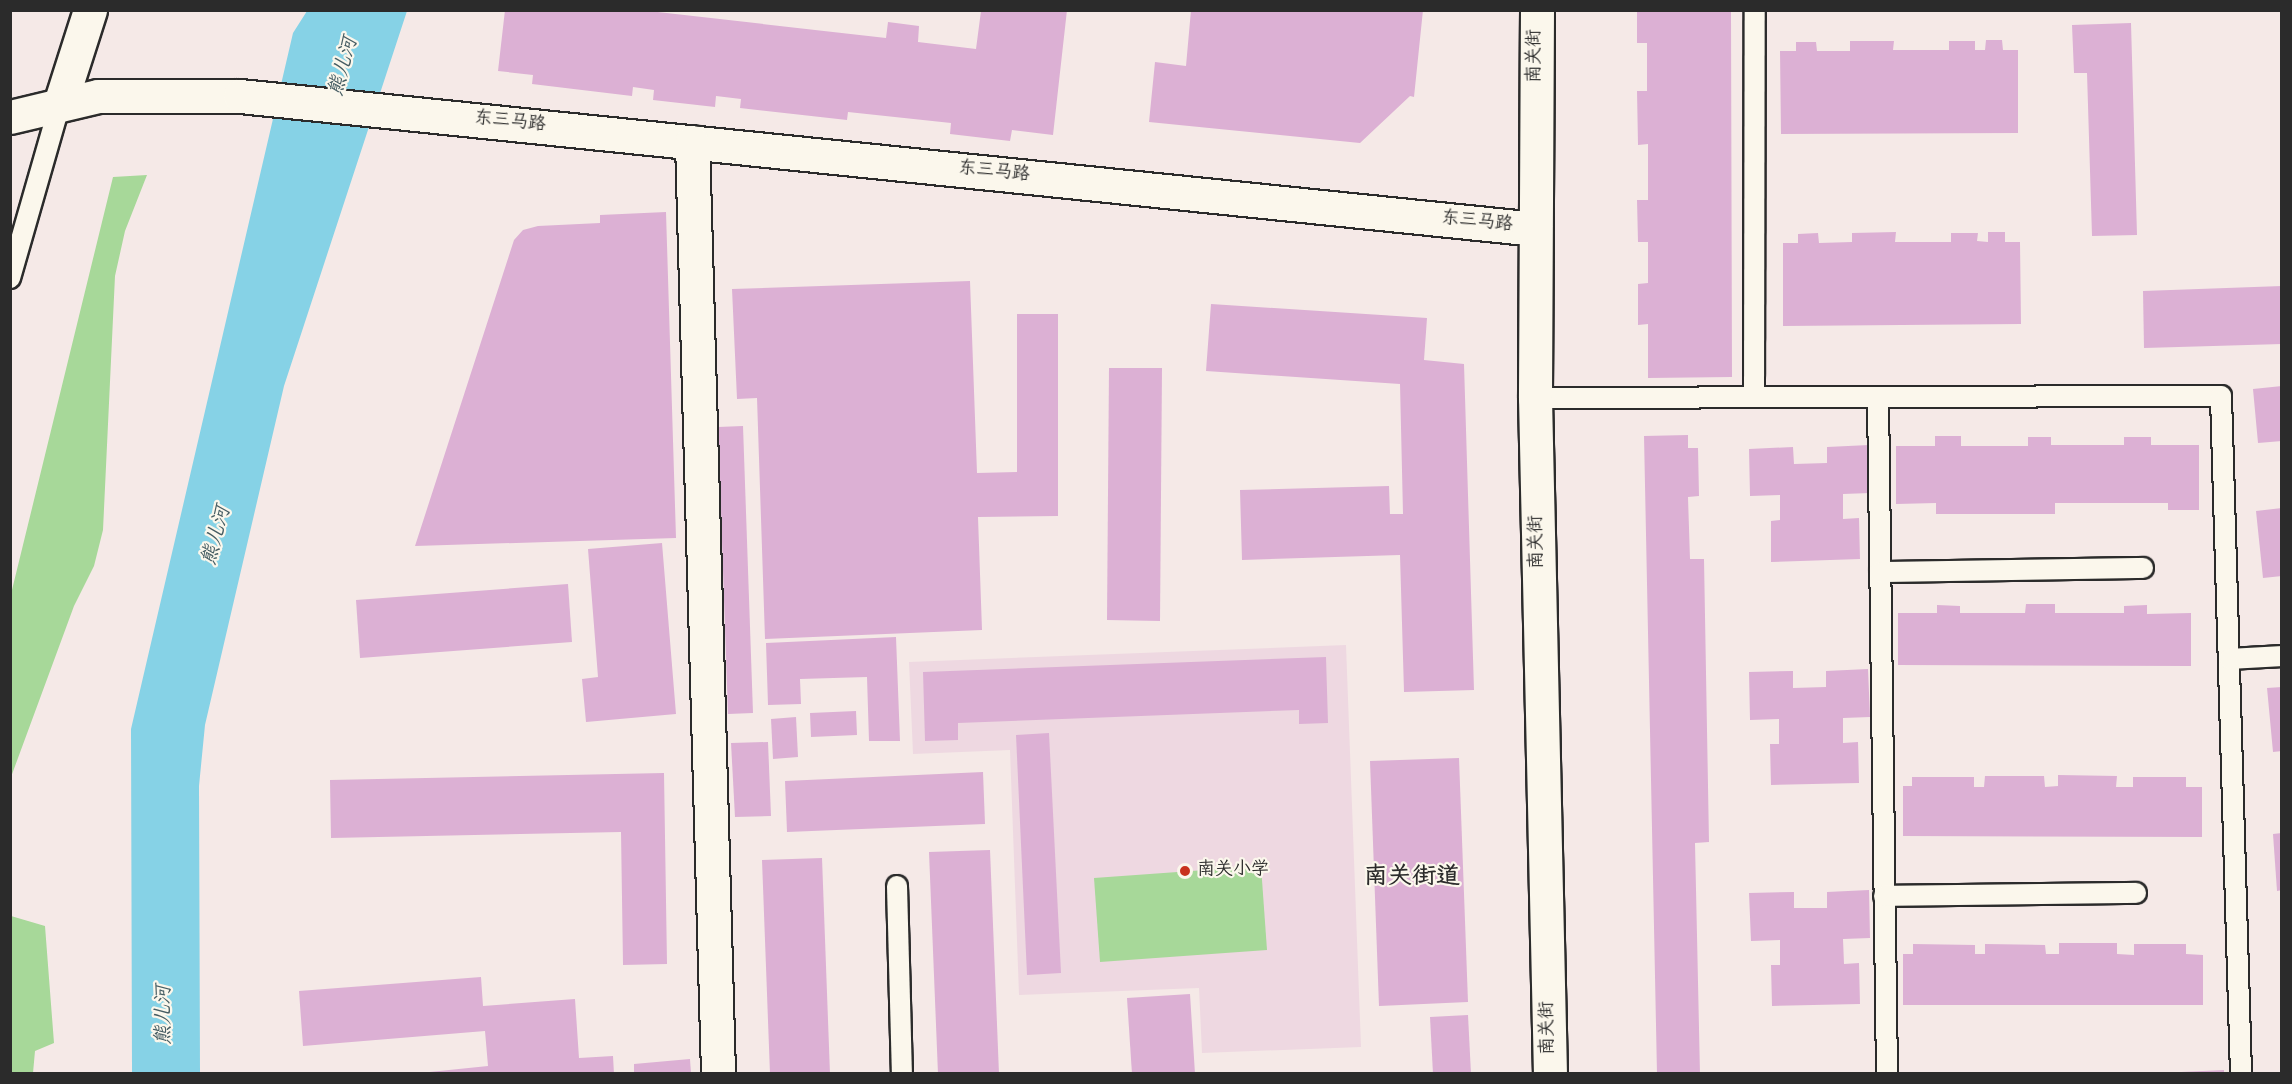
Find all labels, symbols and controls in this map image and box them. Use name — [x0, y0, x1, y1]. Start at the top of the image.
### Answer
street label: 南关街 — [1525, 29, 1547, 83]
water label: 熊儿河 — [326, 35, 364, 99]
street label: 东三马路 — [473, 108, 547, 138]
street label: 东三马路 — [957, 158, 1031, 188]
street label: 东三马路 — [1440, 208, 1514, 238]
water label: 熊儿河 — [199, 504, 237, 568]
street label: 南关街 — [1527, 515, 1549, 569]
place label: 南关小学 — [1197, 860, 1269, 882]
marker: 南关小学 — [1178, 864, 1192, 878]
district label: 南关街道 — [1364, 865, 1460, 893]
water label: 熊儿河 — [153, 985, 177, 1045]
street label: 南关街 — [1538, 1001, 1560, 1055]

